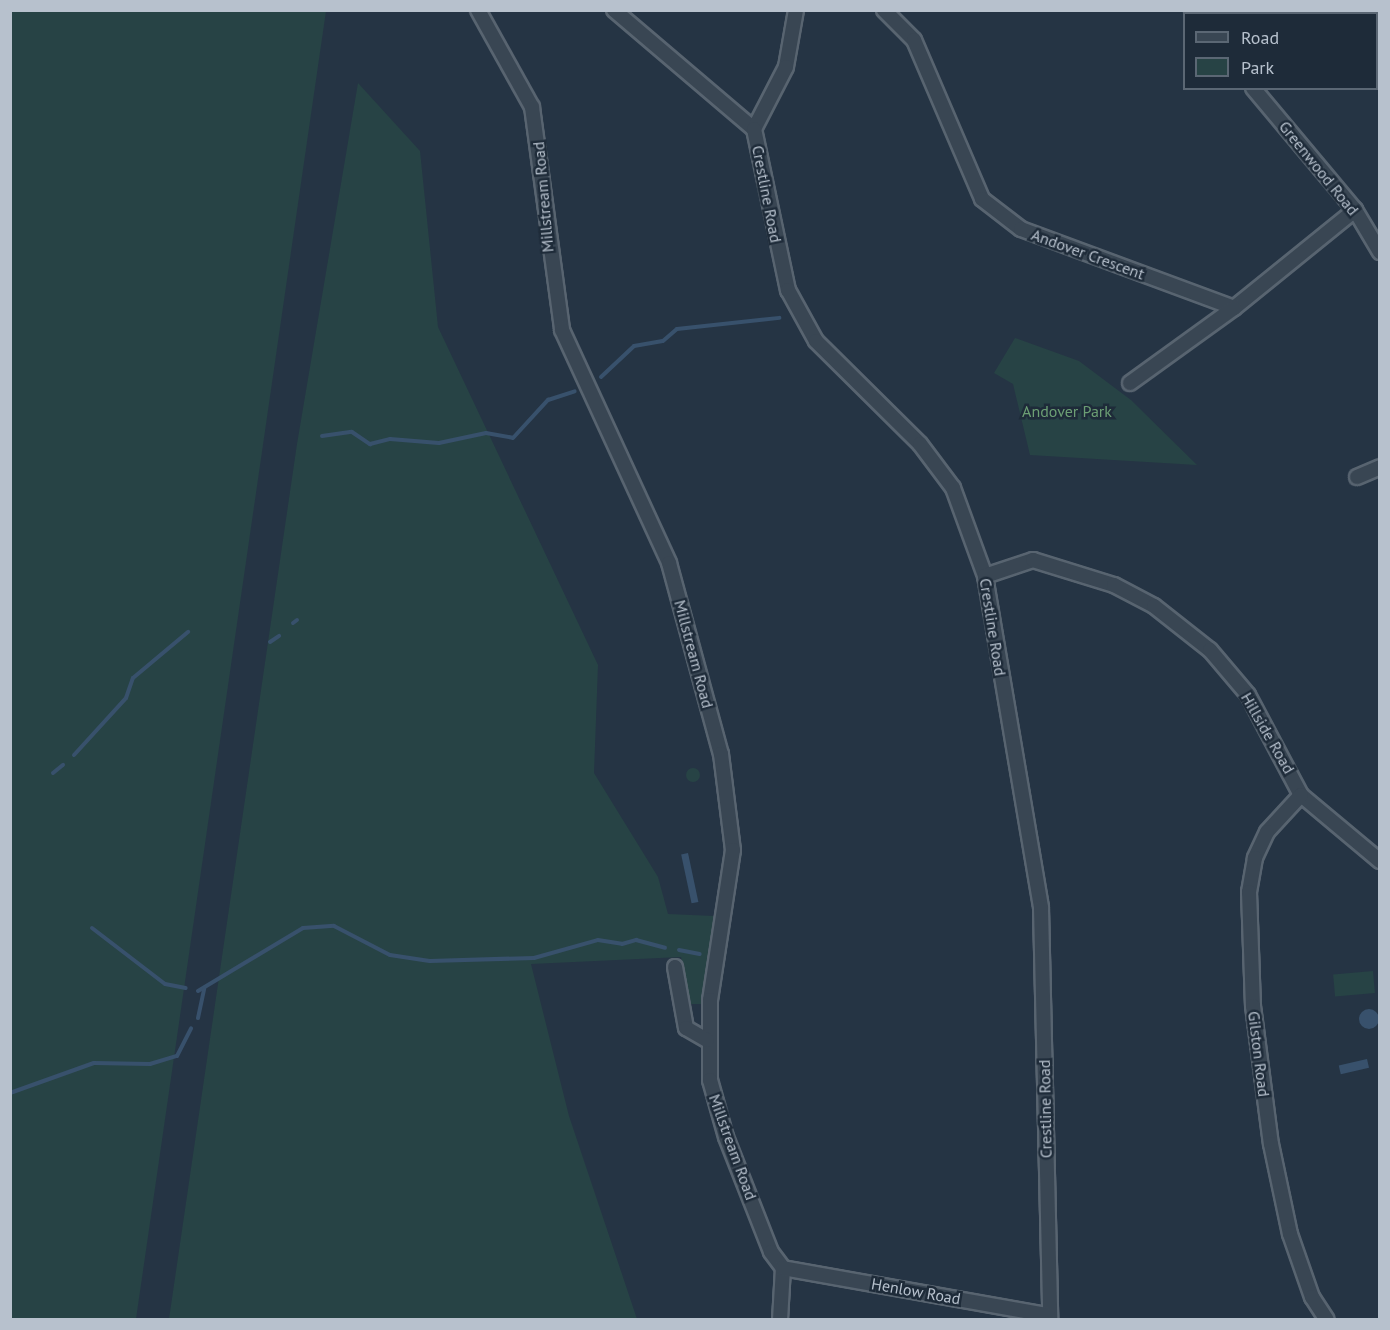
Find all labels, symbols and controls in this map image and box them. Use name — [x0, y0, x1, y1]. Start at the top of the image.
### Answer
legend — [1183, 12, 1378, 90]
text: Road — [1241, 26, 1279, 49]
text: Park — [1241, 56, 1274, 79]
street label: Greenwood Road — [1275, 117, 1363, 219]
street label: Millstream Road — [529, 141, 557, 253]
street label: Crestline Road — [748, 144, 786, 244]
street label: Andover Crescent — [1029, 225, 1147, 283]
park label: Andover Park — [1022, 401, 1112, 421]
street label: Crestline Road — [976, 577, 1010, 677]
street label: Millstream Road — [670, 598, 718, 710]
street label: Hillside Road — [1237, 689, 1299, 777]
street label: Gilston Road — [1244, 1010, 1274, 1098]
street label: Crestline Road — [1035, 1060, 1055, 1158]
street label: Millstream Road — [705, 1092, 761, 1202]
street label: Henlow Road — [870, 1274, 962, 1308]

